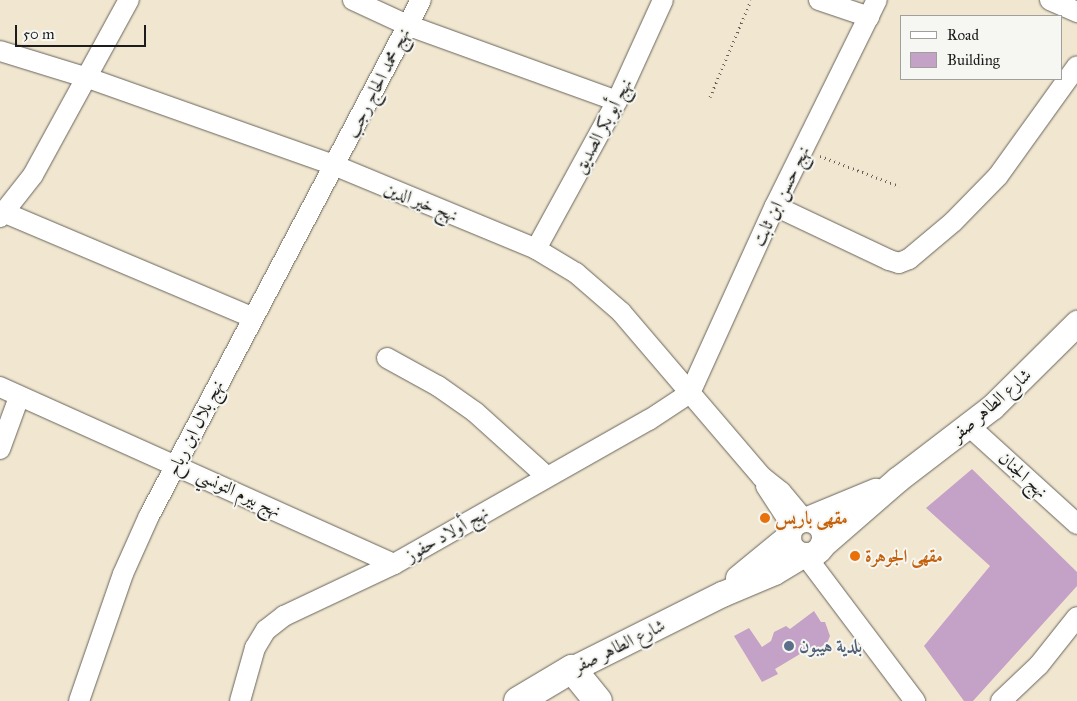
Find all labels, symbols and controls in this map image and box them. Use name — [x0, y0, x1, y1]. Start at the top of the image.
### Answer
scale bar — [18, 15, 149, 47]
legend — [900, 15, 1062, 80]
street label: نهج محمد الحاج رجب — [341, 24, 415, 142]
text: 50 m — [23, 25, 55, 43]
text: Road — [947, 26, 979, 44]
text: Building — [947, 51, 1000, 69]
street label: نهج أبو بكر الصديق — [569, 75, 637, 177]
street label: نهج حسن ابن ثابت — [747, 142, 815, 250]
street label: نهج خير الدين — [381, 177, 461, 227]
street label: شارع الطاهر صفر — [946, 364, 1036, 446]
street label: نهج بلال ابن رباح — [162, 376, 228, 480]
street label: نهج الجنان — [994, 447, 1052, 503]
street label: نهج بيرم التونسي — [194, 464, 284, 522]
street label: نهج أولاد حفوز — [402, 502, 492, 566]
place label: مقهى باريس — [775, 507, 848, 529]
marker: مقهى باريس — [759, 512, 771, 524]
place label: مقهى الجوهرة — [865, 545, 943, 567]
marker: مقهى الجوهرة — [849, 550, 861, 562]
street label: شارع الطاهر صفر — [569, 614, 669, 678]
place label: بلدية هيبون — [799, 635, 862, 657]
marker: بلدية هيبون — [783, 640, 795, 652]

